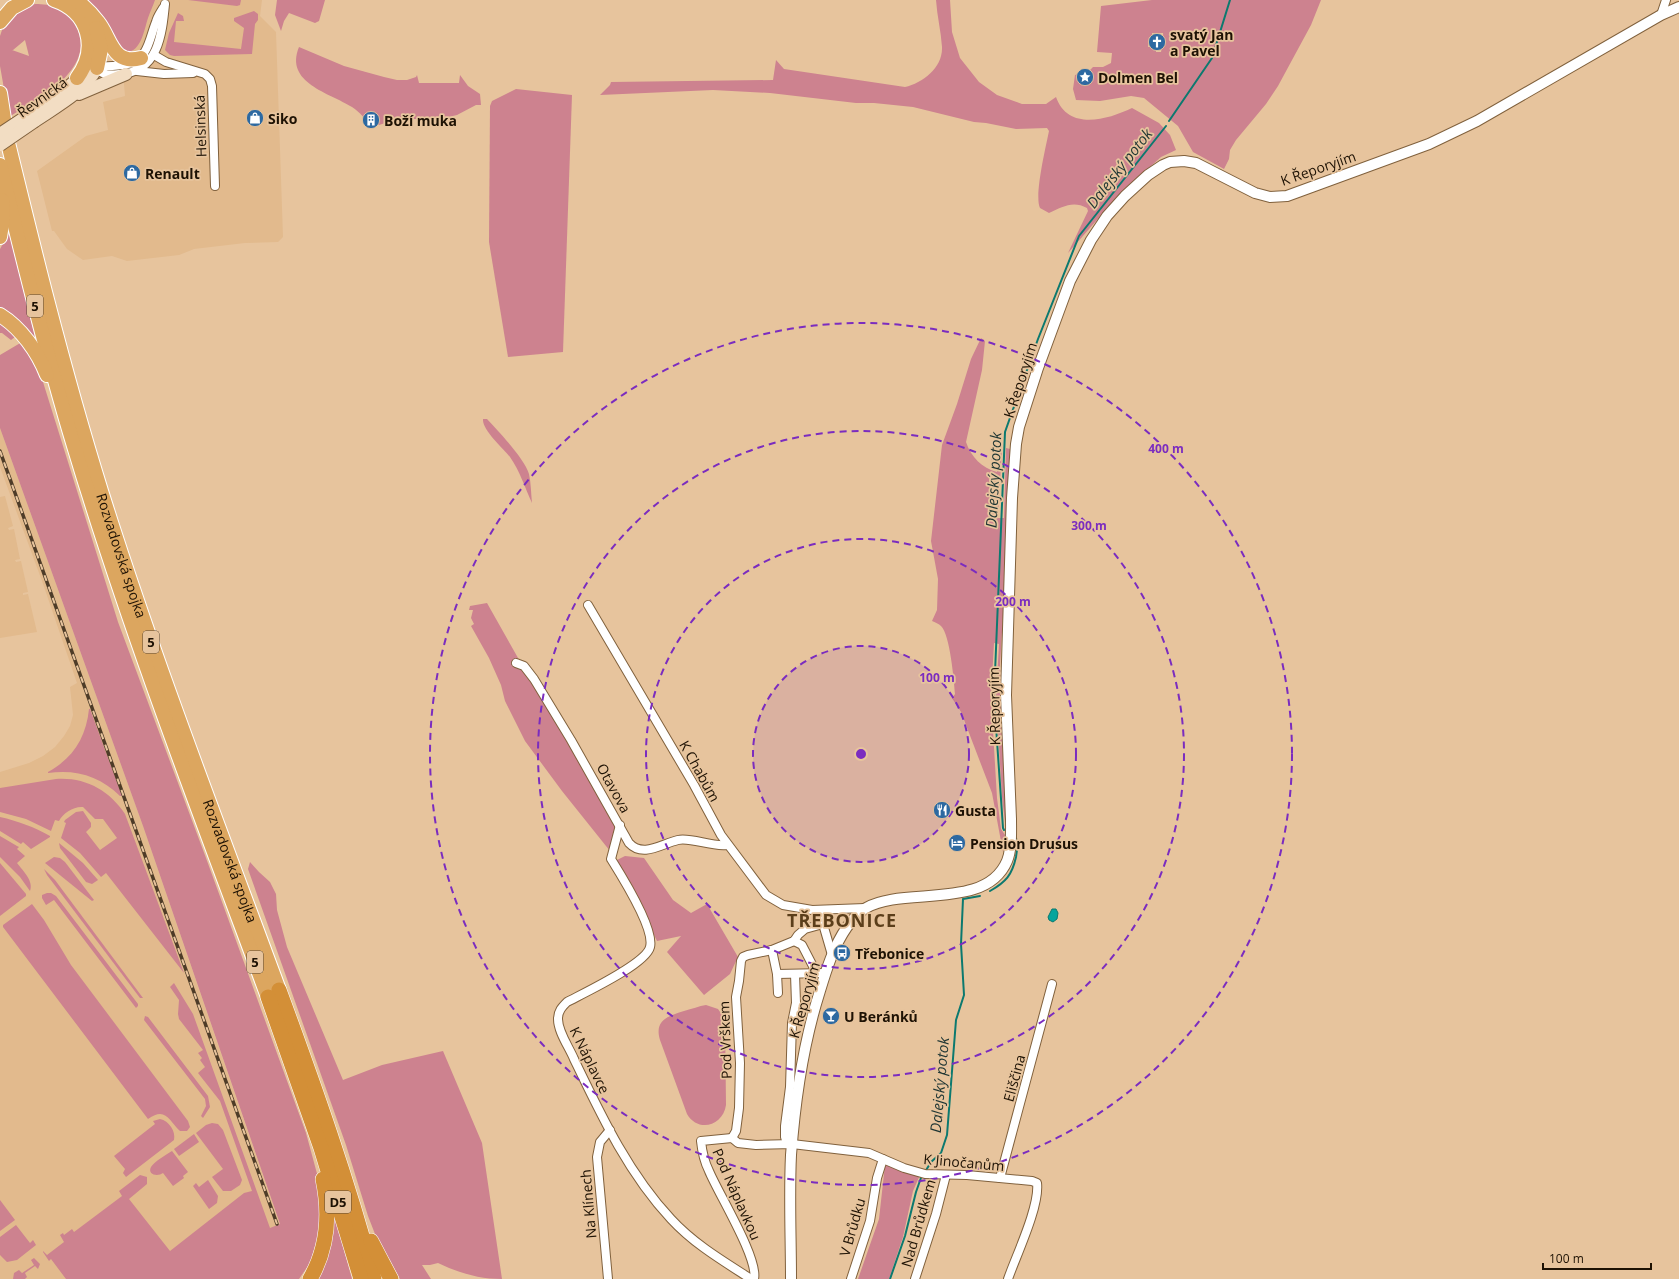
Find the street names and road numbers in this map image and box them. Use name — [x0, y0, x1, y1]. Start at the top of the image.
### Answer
street label: Řevnická — [13, 72, 71, 122]
street label: Helsinská — [189, 95, 211, 157]
street label: K Řeporyjím — [1278, 146, 1358, 190]
road number: 5 — [27, 295, 43, 317]
street label: K Řeporyjím — [999, 340, 1041, 420]
street label: Rozvadovská spojka — [93, 491, 152, 620]
road number: 5 — [143, 631, 159, 653]
street label: K Řeporyjím — [984, 667, 1004, 745]
street label: K Chabům — [675, 737, 725, 805]
street label: Otavova — [593, 760, 635, 816]
street label: Rozvadovská spojka — [199, 796, 263, 925]
road number: 5 — [247, 951, 263, 973]
street label: K Řeporyjím — [784, 960, 824, 1040]
street label: Pod Vrškem — [714, 1001, 736, 1079]
street label: K Náplavce — [566, 1023, 614, 1097]
street label: Eliščina — [999, 1052, 1029, 1104]
street label: Pod Náplavkou — [708, 1145, 766, 1243]
street label: K Jinočanům — [923, 1149, 1005, 1175]
street label: Na Klínech — [576, 1169, 600, 1239]
street label: Nad Brůdkem — [896, 1177, 940, 1269]
road number: D5 — [325, 1191, 351, 1213]
street label: V Brůdku — [835, 1196, 869, 1258]

